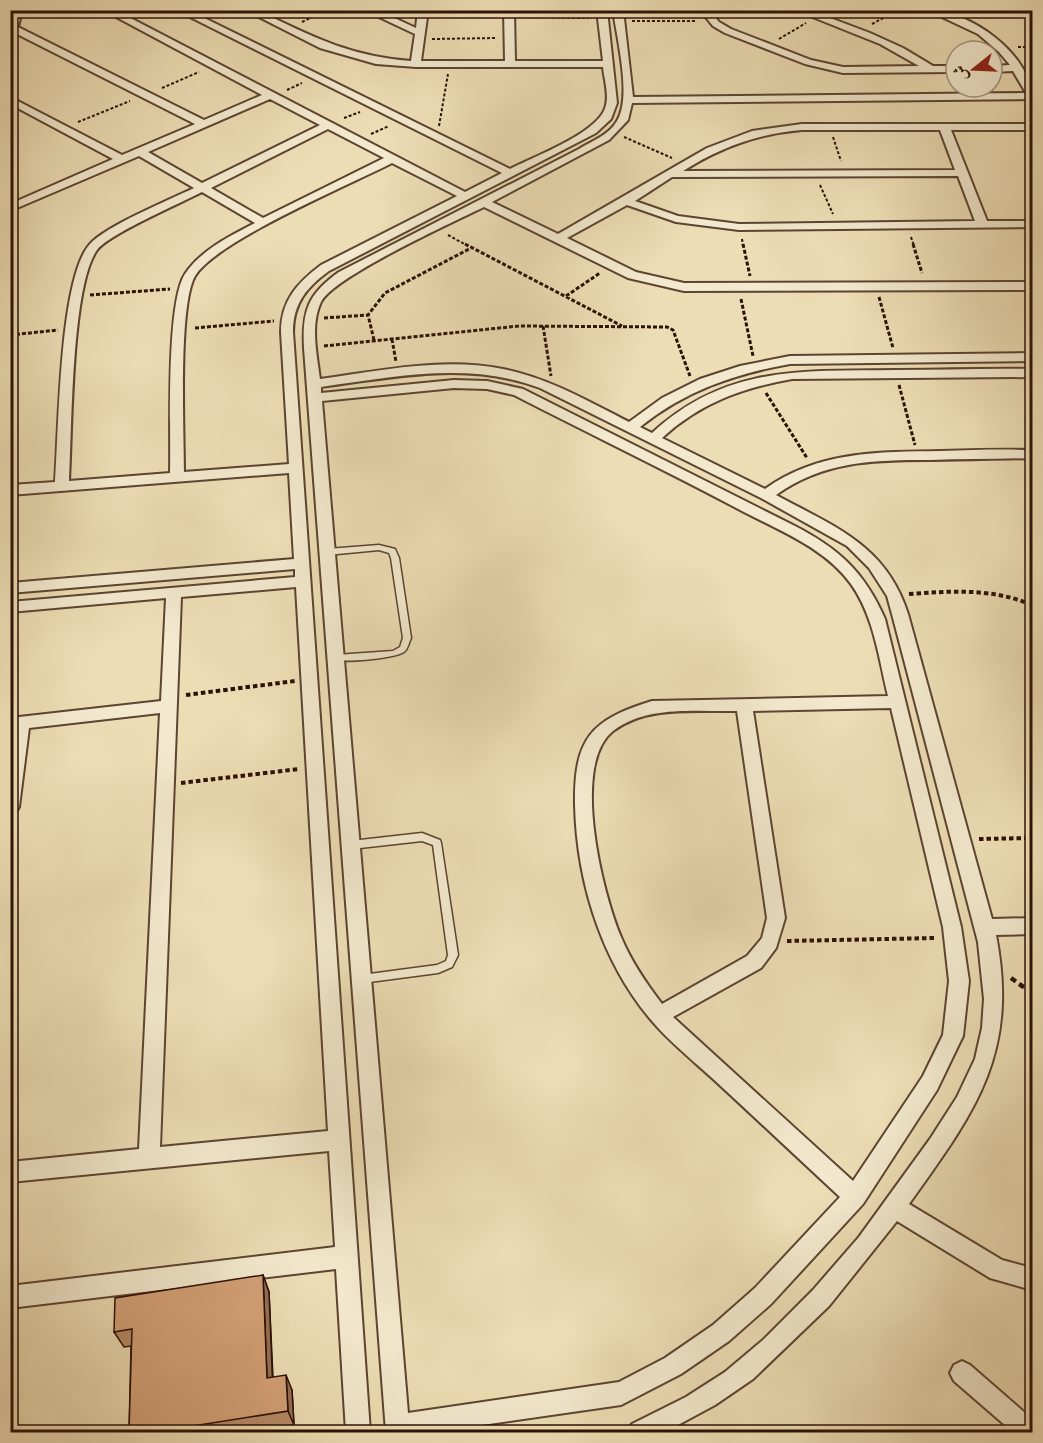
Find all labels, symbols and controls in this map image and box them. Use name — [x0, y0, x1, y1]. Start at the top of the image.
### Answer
north arrow — [944, 39, 1004, 99]
text: ش — [948, 63, 972, 84]

